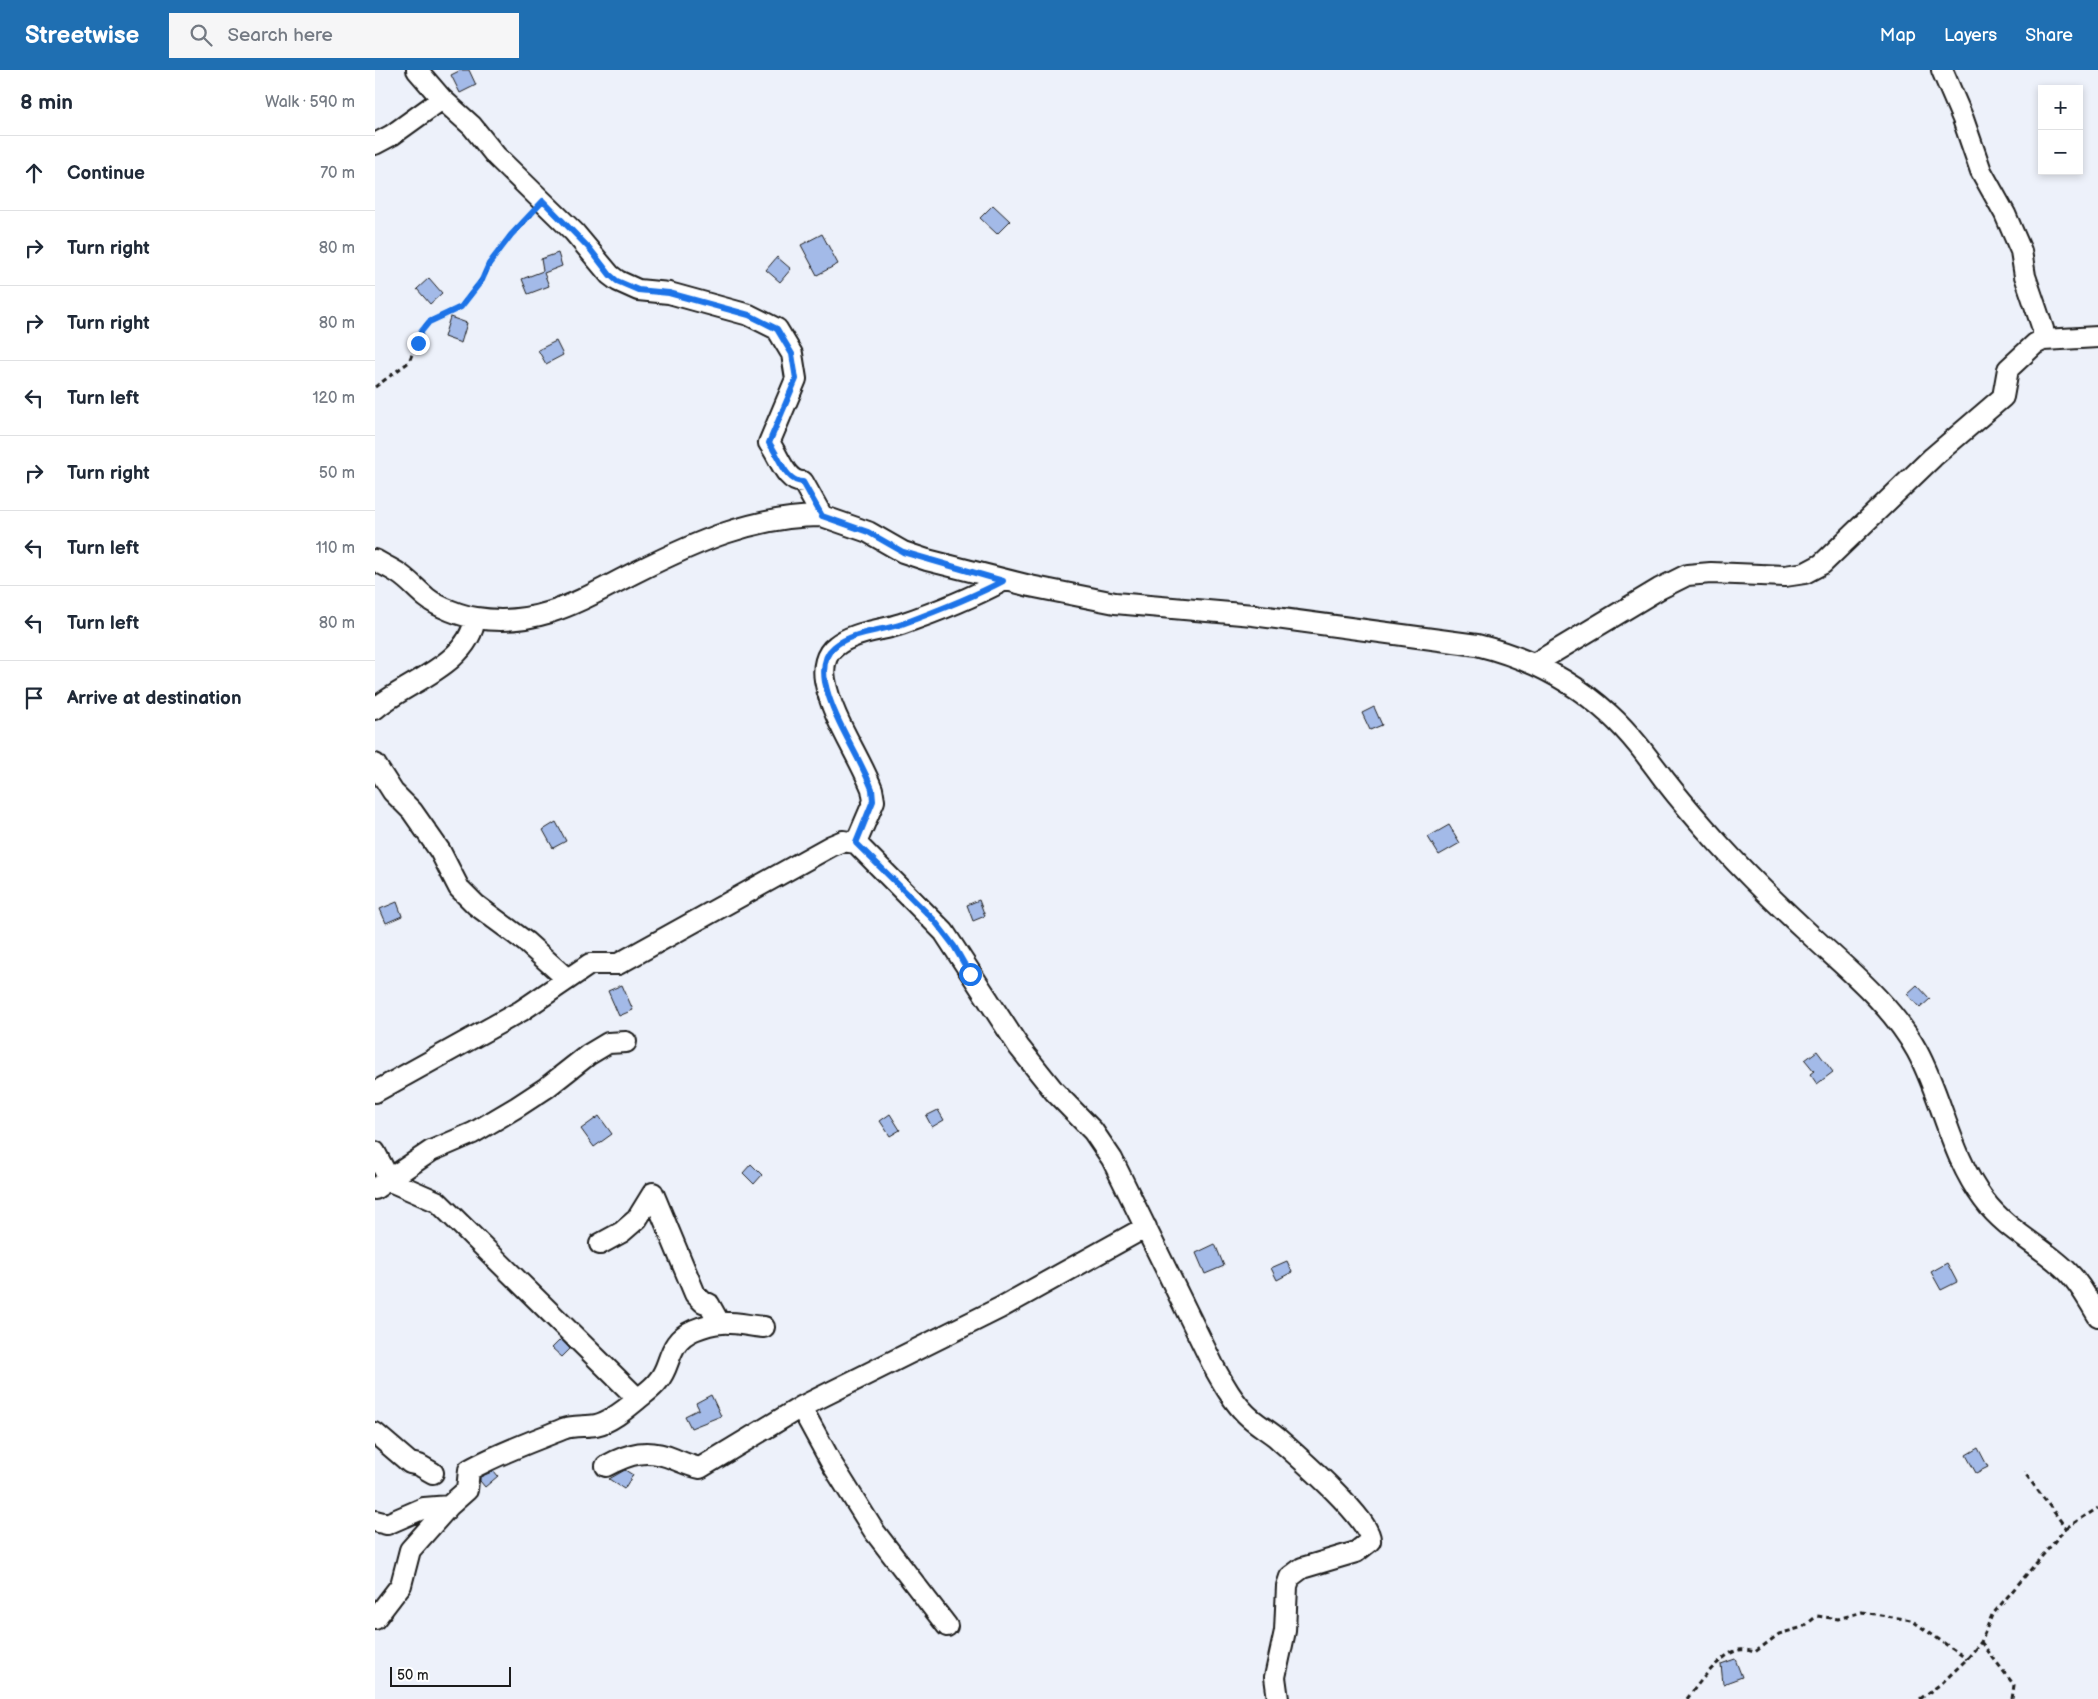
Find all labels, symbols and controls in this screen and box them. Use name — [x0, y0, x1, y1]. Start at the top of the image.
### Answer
search box — [169, 13, 519, 58]
text: Streetwise — [25, 21, 139, 50]
icon: search — [187, 21, 215, 49]
text: Search here — [227, 24, 333, 47]
text: Map — [1880, 25, 1916, 46]
text: Layers — [1944, 25, 1997, 46]
text: Share — [2025, 25, 2073, 46]
map controls — [2038, 85, 2083, 175]
button: + — [2038, 85, 2083, 130]
text: 8 min — [20, 90, 73, 115]
text: Walk · 590 m — [265, 93, 355, 112]
button: − — [2038, 130, 2083, 175]
icon: ahead — [20, 159, 48, 187]
text: Continue — [67, 162, 145, 185]
text: 70 m — [320, 164, 355, 183]
icon: right — [20, 234, 48, 262]
text: Turn right — [67, 237, 150, 260]
text: 80 m — [319, 239, 355, 258]
icon: right — [20, 309, 48, 337]
text: Turn right — [67, 312, 150, 335]
text: 80 m — [319, 314, 355, 333]
route end — [407, 332, 430, 355]
icon: left — [20, 384, 48, 412]
text: Turn left — [67, 387, 139, 410]
text: 120 m — [312, 389, 355, 408]
icon: right — [20, 459, 48, 487]
text: Turn right — [67, 462, 150, 485]
text: 50 m — [319, 464, 355, 483]
icon: left — [20, 534, 48, 562]
text: Turn left — [67, 537, 139, 560]
text: 110 m — [316, 539, 355, 558]
icon: left — [20, 609, 48, 637]
text: Turn left — [67, 612, 139, 635]
text: 80 m — [319, 614, 355, 633]
icon: arrive — [20, 684, 48, 712]
text: Arrive at destination — [67, 687, 242, 710]
route start — [959, 963, 982, 986]
scale bar — [390, 1664, 511, 1687]
text: 50 m — [397, 1667, 429, 1684]

